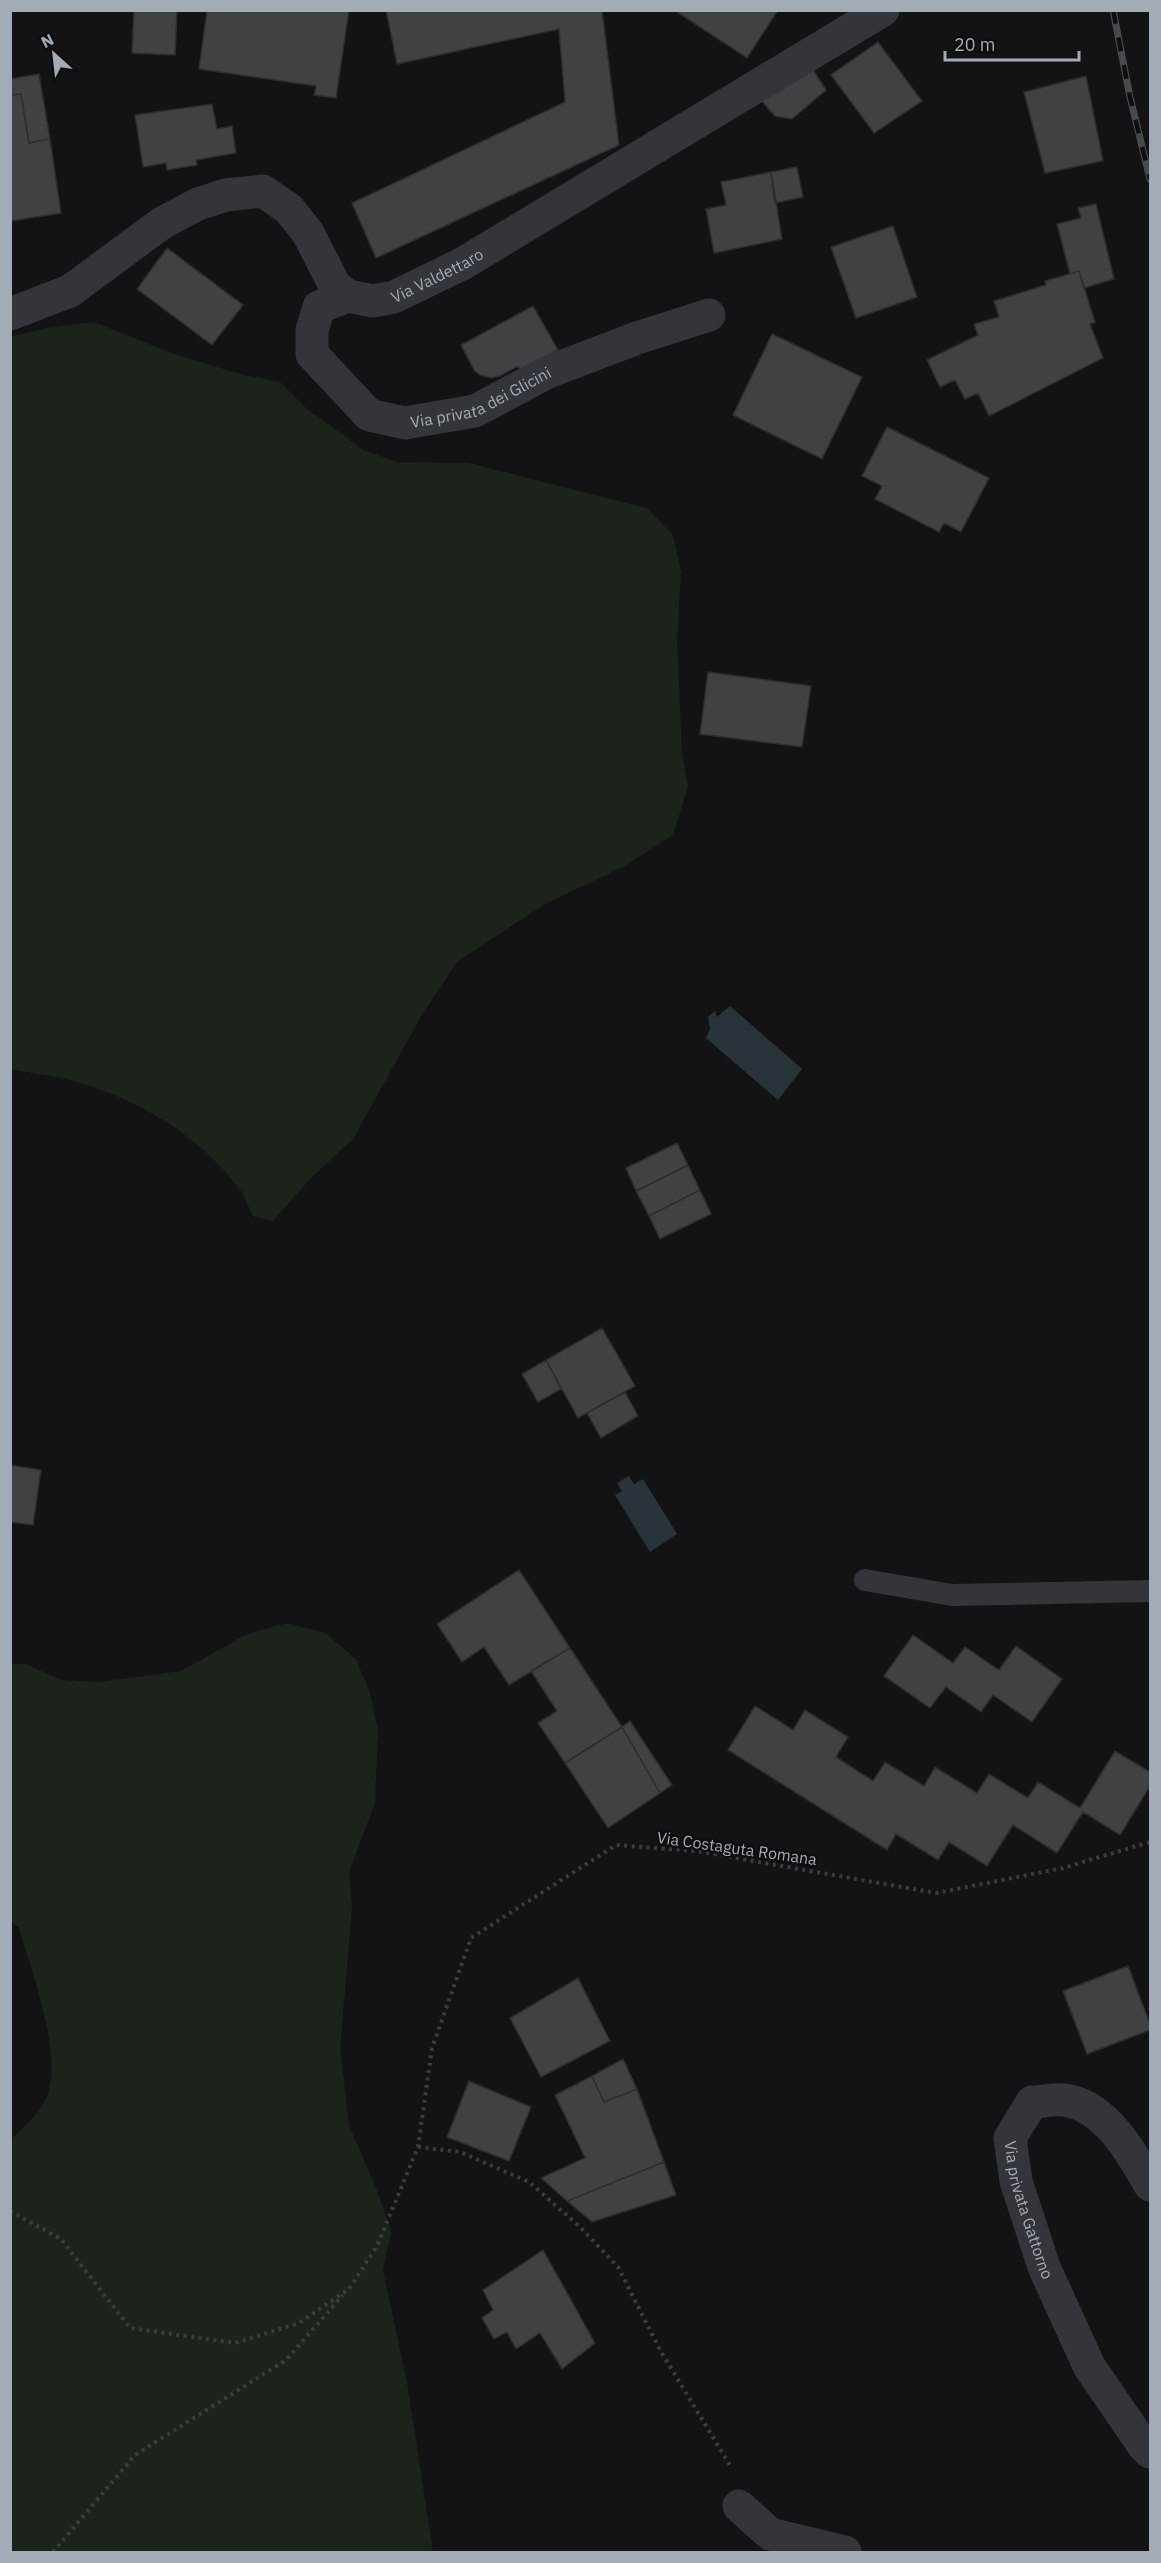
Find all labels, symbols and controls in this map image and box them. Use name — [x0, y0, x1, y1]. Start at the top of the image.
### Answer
north arrow — [24, 24, 84, 84]
scale bar — [945, 24, 1078, 62]
text: N — [37, 29, 57, 52]
text: 20 m — [954, 33, 996, 56]
street label: Via Valdettaro — [388, 244, 487, 307]
street label: Via privata dei Glicini — [409, 362, 554, 432]
street label: Via Costaguta Romana — [656, 1827, 819, 1869]
street label: Via privata Gattorno — [1000, 2139, 1058, 2282]

